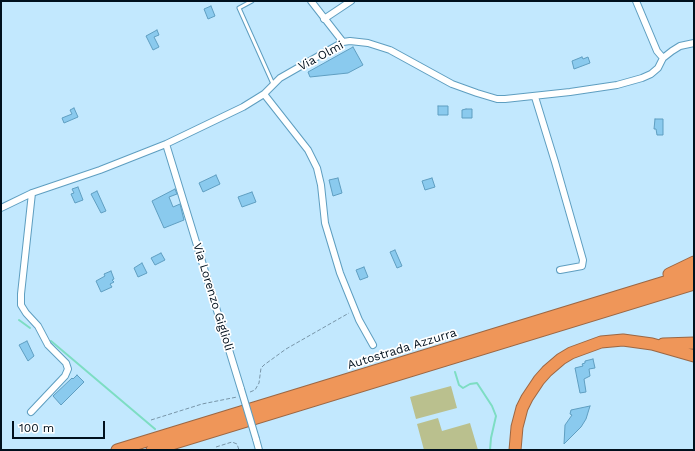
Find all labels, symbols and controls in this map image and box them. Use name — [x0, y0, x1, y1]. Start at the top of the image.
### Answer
street label: Via Olmi — [296, 38, 346, 74]
street label: Via Lorenzo Giglioli — [190, 241, 236, 353]
street label: Autostrada Azzurra — [346, 326, 458, 372]
scale bar — [14, 413, 107, 439]
text: 100 m — [19, 421, 54, 435]

